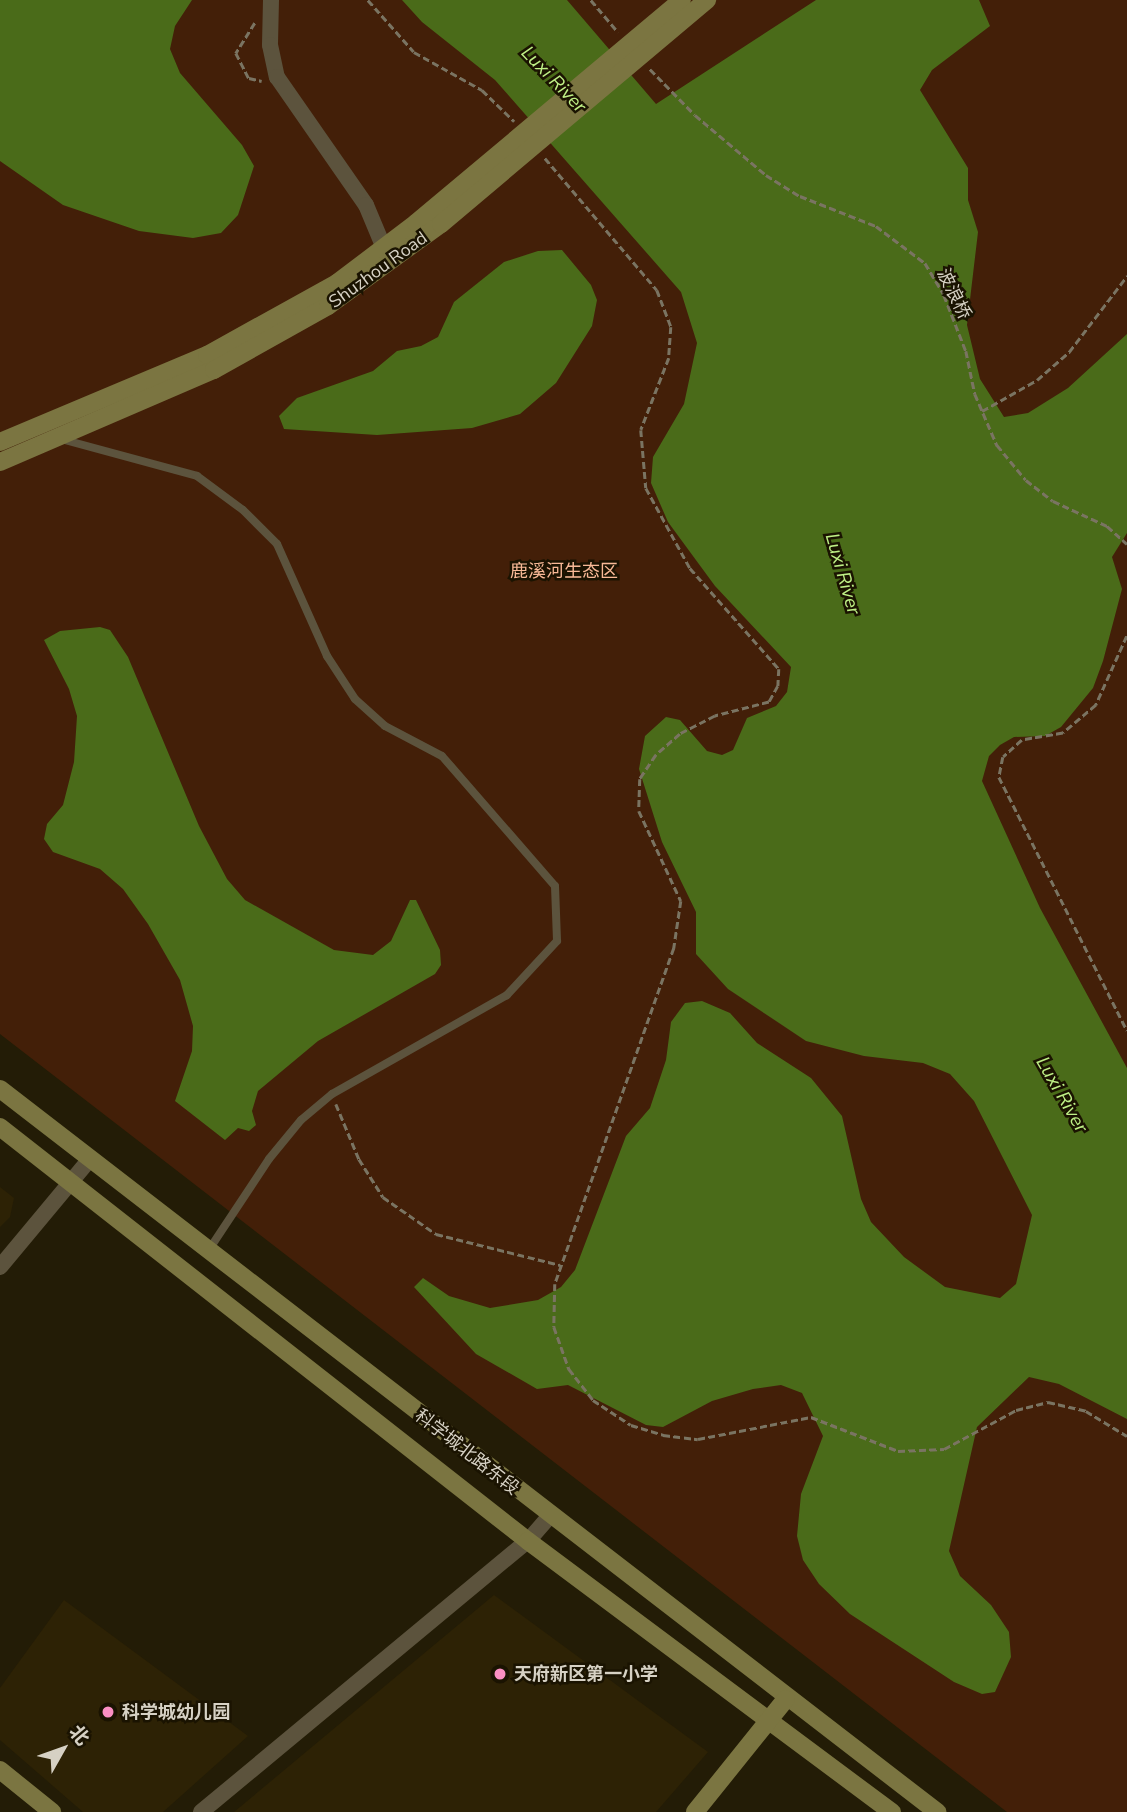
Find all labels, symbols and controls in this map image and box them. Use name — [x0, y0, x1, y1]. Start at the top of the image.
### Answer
water label: Luxi River — [516, 42, 590, 118]
street label: Shuzhou Road — [325, 227, 431, 313]
street label: 波浪桥 — [932, 265, 976, 323]
water label: Luxi River — [820, 531, 864, 617]
park label: 鹿溪河生态区 — [510, 560, 618, 582]
water label: Luxi River — [1030, 1053, 1092, 1137]
street label: 科学城北路东段 — [411, 1405, 523, 1499]
place label: 天府新区第一小学 — [514, 1663, 658, 1685]
marker: 天府新区第一小学 — [492, 1666, 508, 1682]
place label: 科学城幼儿园 — [122, 1701, 230, 1723]
marker: 科学城幼儿园 — [100, 1704, 116, 1720]
north arrow — [28, 1714, 98, 1784]
text: 北 — [63, 1720, 95, 1751]

